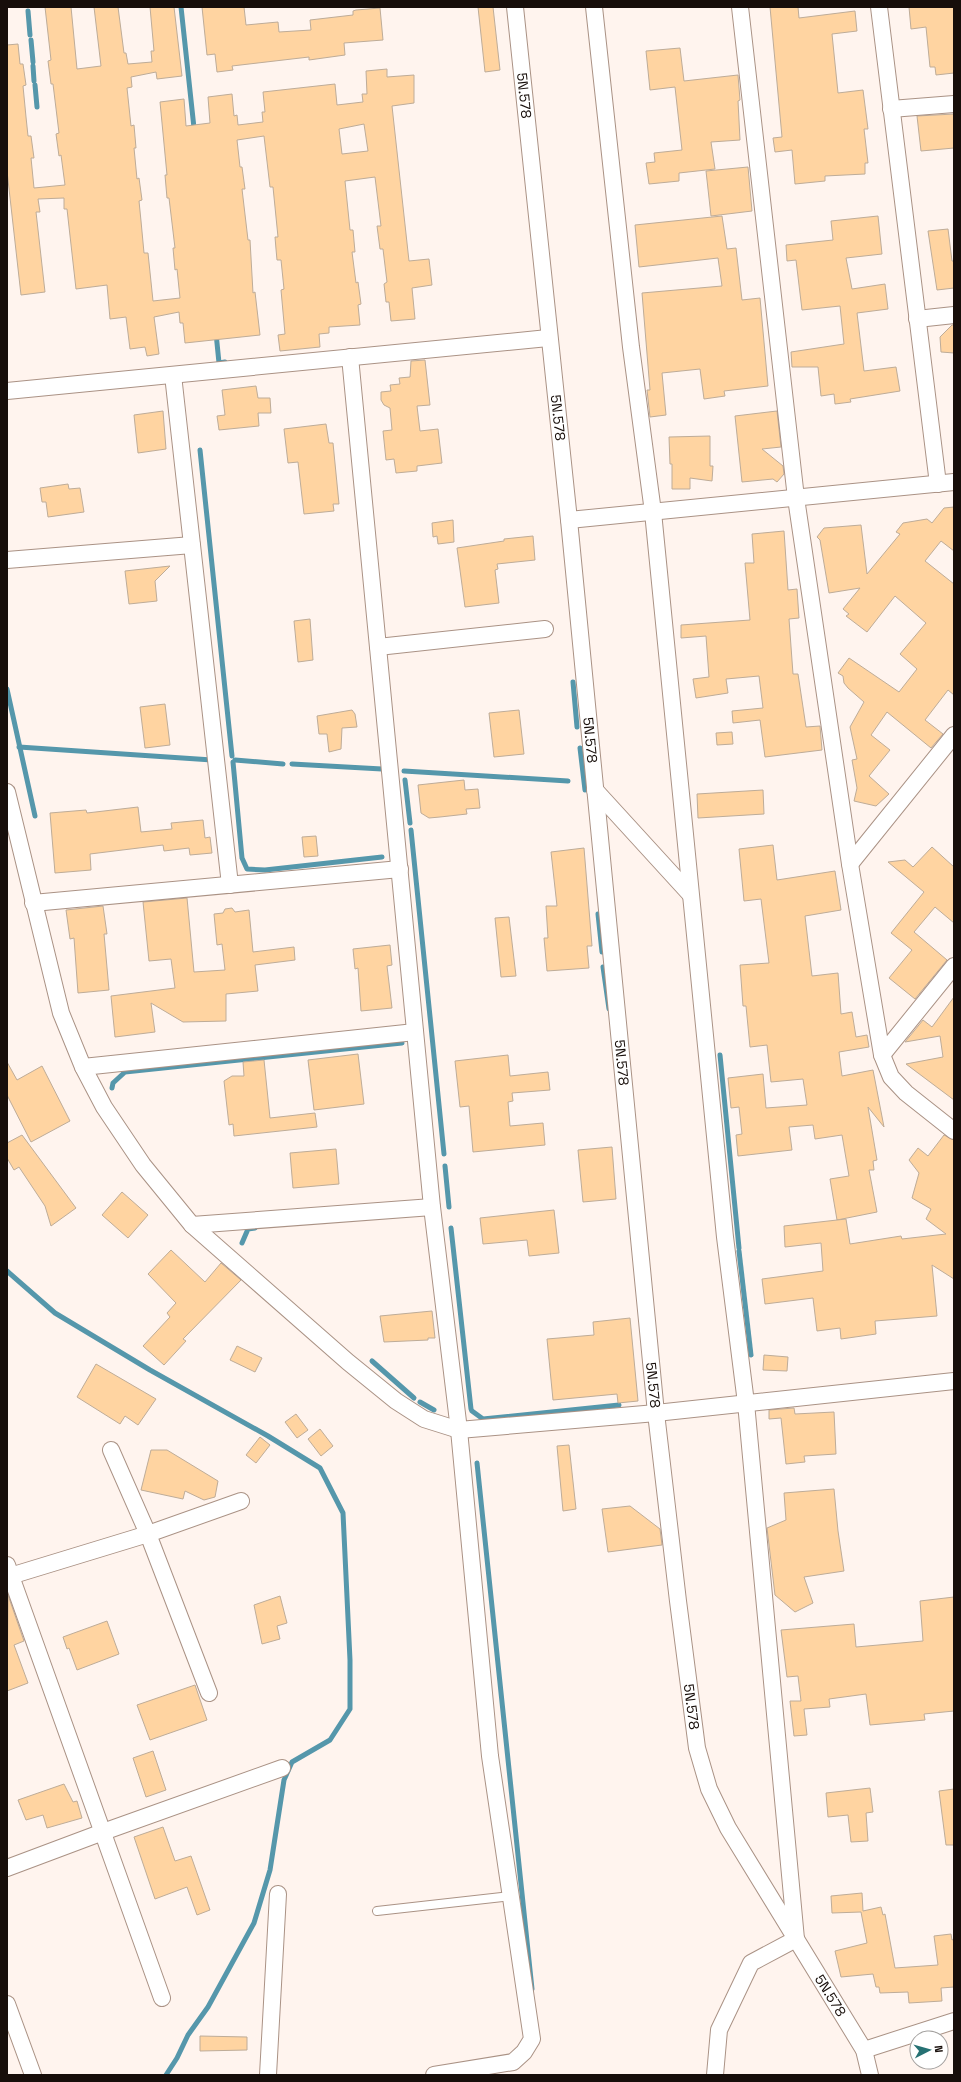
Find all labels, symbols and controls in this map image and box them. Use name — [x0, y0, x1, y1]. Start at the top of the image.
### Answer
street label: 5N.578 — [513, 72, 536, 120]
street label: 5N.578 — [547, 394, 570, 442]
street label: 5N.578 — [579, 716, 602, 764]
street label: 5N.578 — [611, 1039, 633, 1087]
street label: 5N.578 — [642, 1361, 664, 1409]
street label: 5N.578 — [680, 1683, 704, 1731]
street label: 5N.578 — [811, 1971, 850, 2020]
north arrow — [909, 2030, 949, 2070]
text: N — [932, 2045, 946, 2053]

